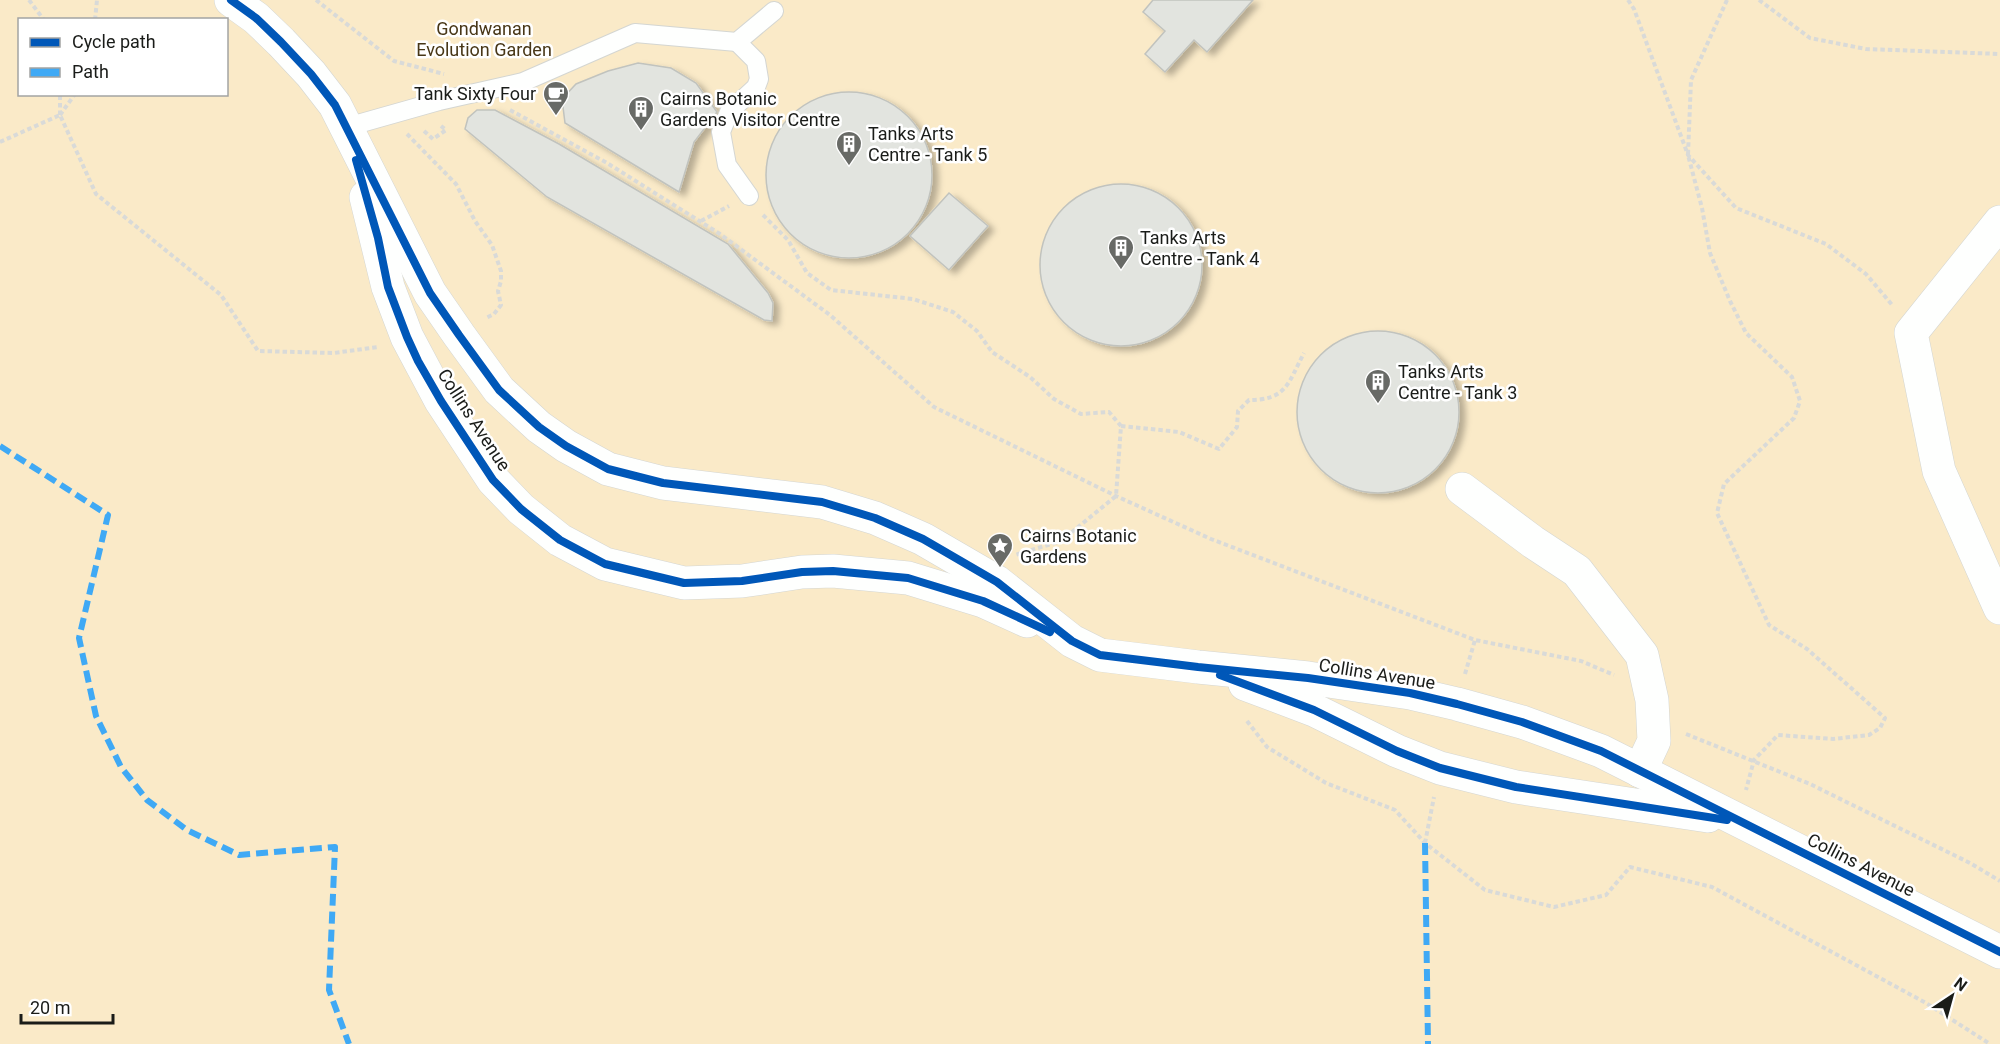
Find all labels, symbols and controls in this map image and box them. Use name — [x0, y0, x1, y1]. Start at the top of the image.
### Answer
legend — [18, 18, 228, 96]
park label: Gondwanan Evolution Garden — [416, 18, 552, 60]
text: Cycle path — [72, 31, 156, 52]
text: Path — [72, 61, 109, 82]
cafe icon: Tank Sixty Four — [541, 79, 571, 117]
place label: Tank Sixty Four — [414, 83, 536, 104]
place label: Cairns Botanic Gardens Visitor Centre — [660, 88, 840, 130]
building icon: Cairns Botanic Gardens Visitor Centre — [626, 94, 656, 132]
place label: Tanks Arts Centre - Tank 5 — [868, 123, 987, 165]
building icon: Tanks Arts Centre - Tank 5 — [834, 129, 864, 167]
place label: Tanks Arts Centre - Tank 4 — [1140, 227, 1259, 269]
building icon: Tanks Arts Centre - Tank 4 — [1106, 233, 1136, 271]
place label: Tanks Arts Centre - Tank 3 — [1398, 361, 1517, 403]
street label: Collins Avenue — [434, 365, 515, 475]
building icon: Tanks Arts Centre - Tank 3 — [1363, 367, 1393, 405]
place label: Cairns Botanic Gardens — [1020, 525, 1137, 567]
place icon: Cairns Botanic Gardens — [985, 531, 1015, 569]
street label: Collins Avenue — [1317, 654, 1437, 693]
street label: Collins Avenue — [1804, 828, 1918, 901]
north arrow — [1922, 966, 1982, 1026]
text: N — [1950, 973, 1971, 995]
scale bar — [21, 987, 112, 1025]
text: 20 m — [30, 997, 70, 1018]

